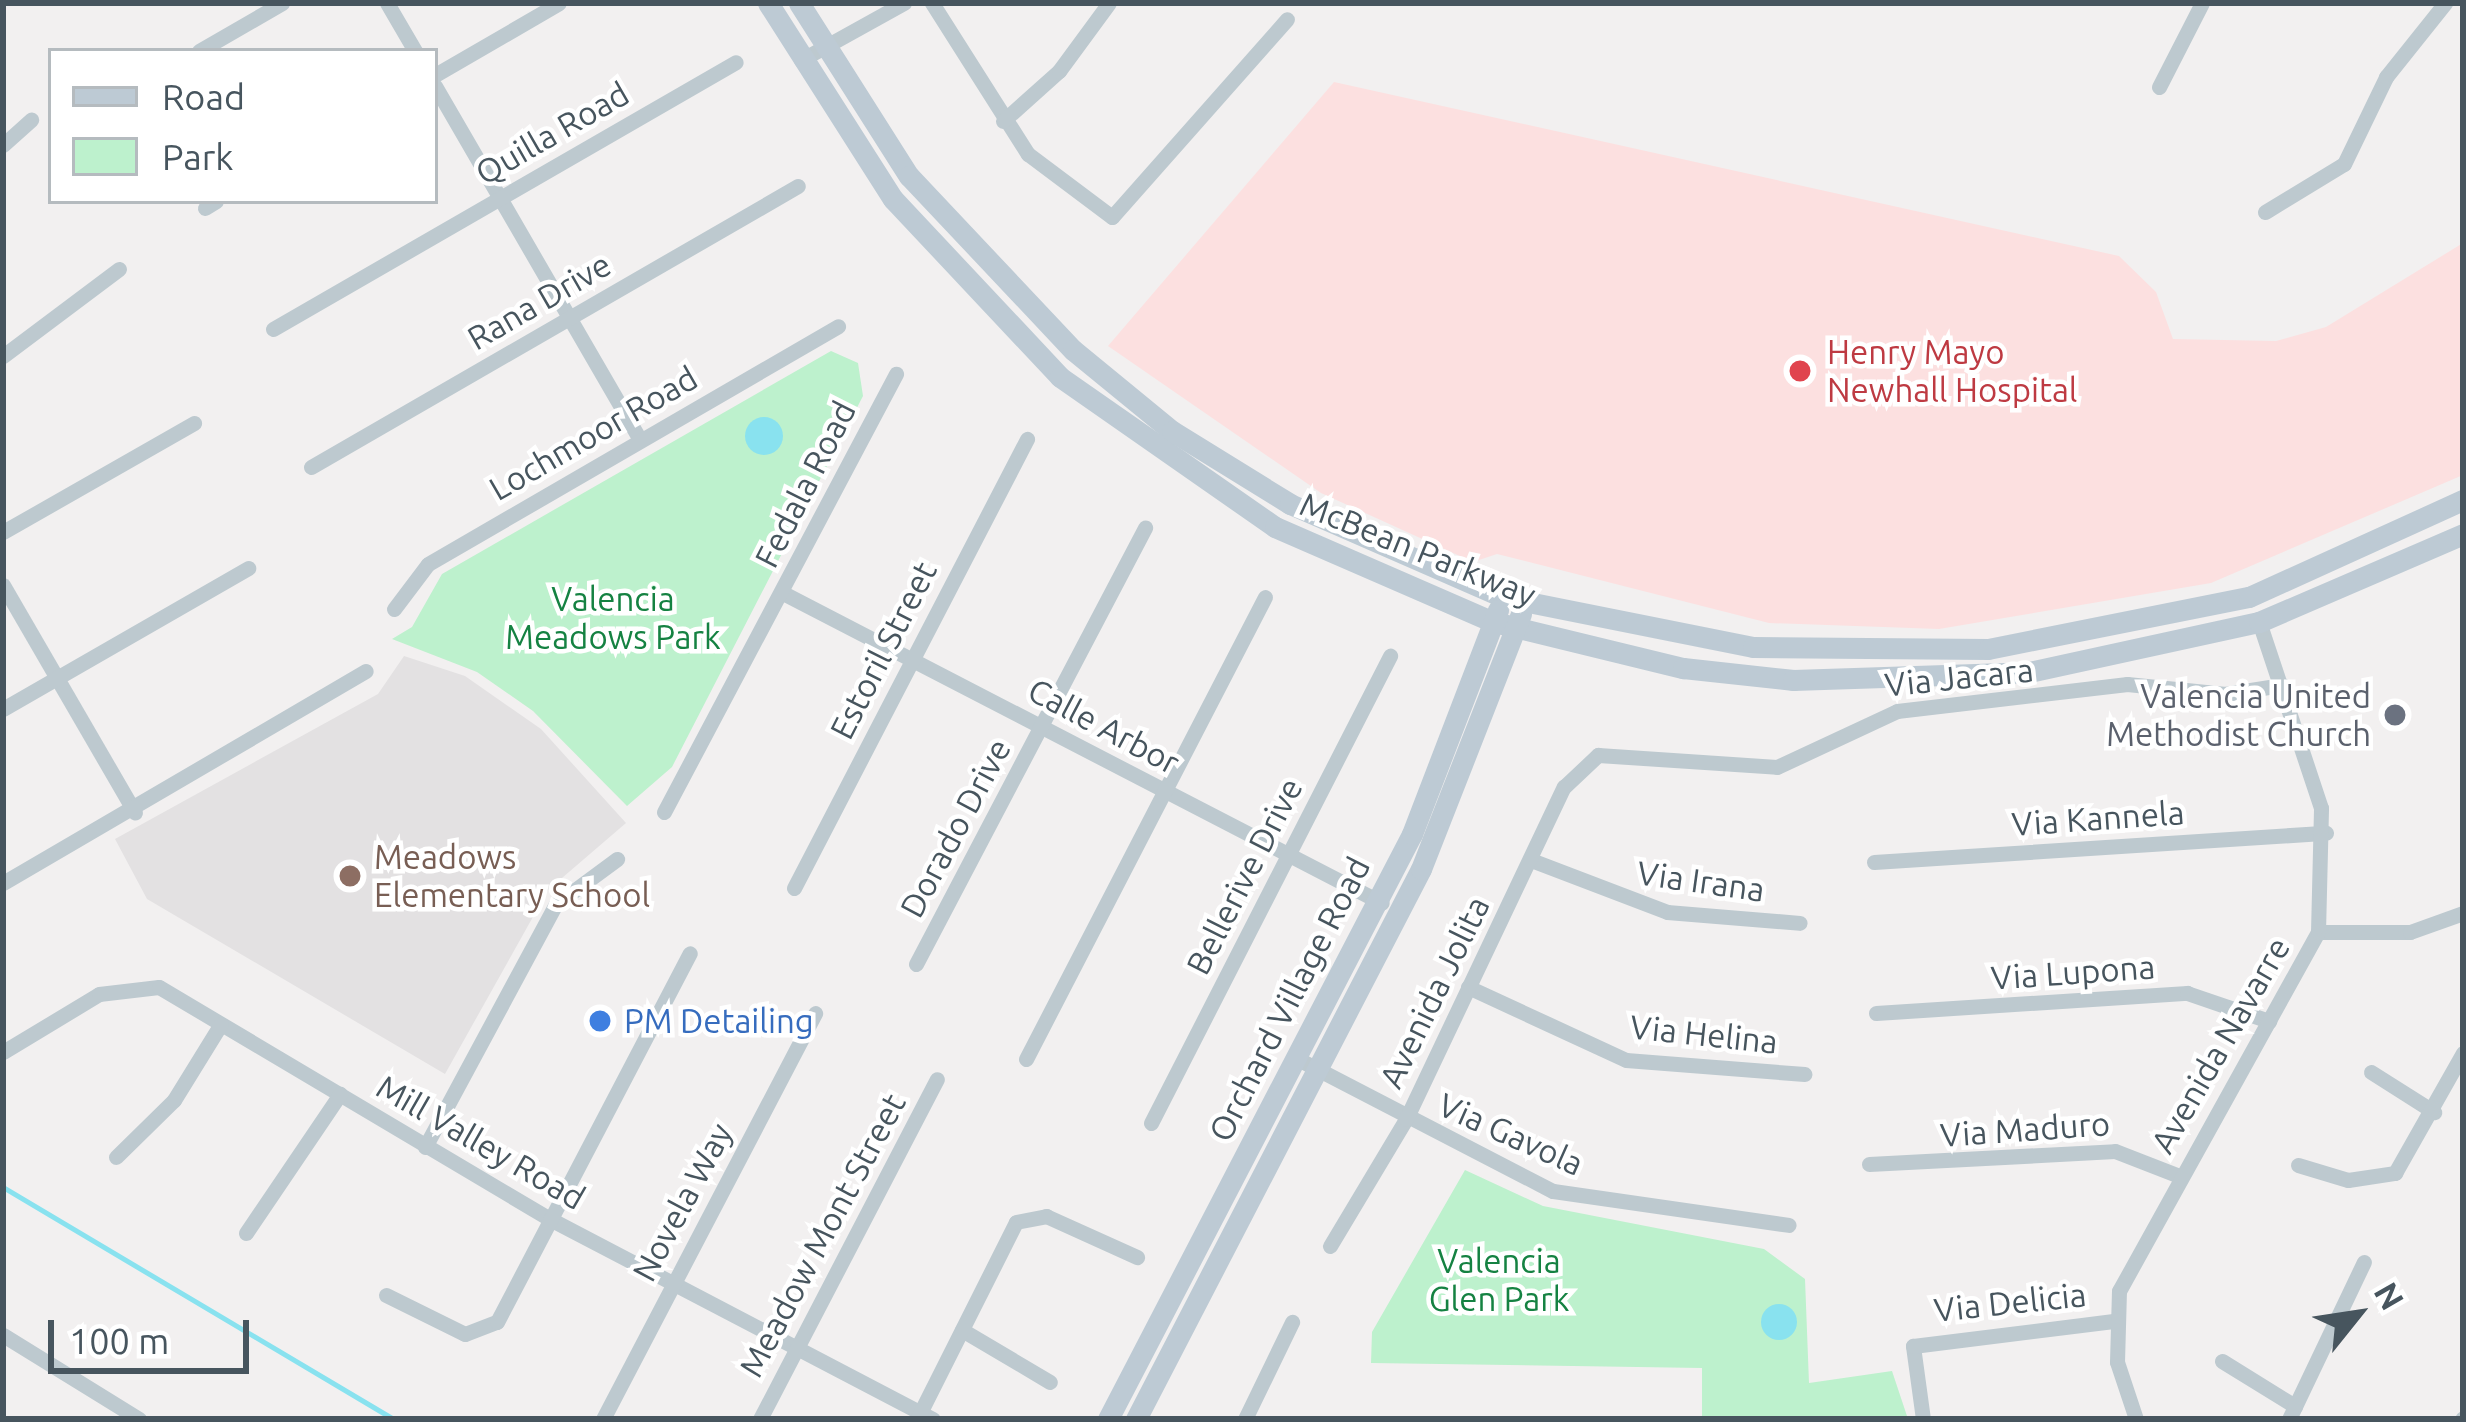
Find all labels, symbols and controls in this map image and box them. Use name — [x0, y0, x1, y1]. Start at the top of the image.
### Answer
legend — [48, 48, 438, 204]
street label: Quilla Road — [468, 73, 636, 193]
text: Road — [162, 76, 245, 117]
text: Park — [162, 136, 234, 177]
street label: Rana Drive — [460, 244, 618, 358]
place label: Henry Mayo Newhall Hospital — [1827, 332, 2078, 410]
marker: Henry Mayo Newhall Hospital — [1784, 355, 1816, 387]
street label: Lochmoor Road — [482, 357, 704, 509]
street label: Fedala Road — [746, 394, 864, 574]
street label: McBean Parkway — [1294, 484, 1542, 614]
street label: Estoril Street — [821, 555, 945, 745]
park label: Valencia Meadows Park — [505, 579, 721, 657]
street label: Via Jacara — [1883, 650, 2035, 704]
street label: Calle Arbor — [1022, 670, 1186, 782]
place label: Valencia United Methodist Church — [2106, 676, 2371, 754]
marker: Valencia United Methodist Church — [2382, 702, 2408, 728]
street label: Dorado Drive — [891, 732, 1019, 924]
street label: Bellerive Drive — [1178, 771, 1310, 981]
street label: Via Kannela — [2010, 792, 2186, 844]
place label: Meadows Elementary School — [374, 837, 650, 915]
street label: Orchard Village Road — [1200, 850, 1378, 1148]
street label: Via Irana — [1635, 852, 1767, 910]
marker: Meadows Elementary School — [337, 863, 363, 889]
street label: Avenida Jolita — [1371, 890, 1497, 1094]
street label: Avenida Navarre — [2142, 930, 2298, 1160]
street label: Via Lupona — [1990, 947, 2156, 997]
place label: PM Detailing — [624, 1001, 814, 1041]
street label: Via Helina — [1628, 1007, 1780, 1061]
marker: PM Detailing — [587, 1008, 613, 1034]
street label: Mill Valley Road — [370, 1066, 592, 1218]
street label: Via Gavola — [1432, 1085, 1590, 1183]
street label: Meadow Mont Street — [731, 1087, 913, 1383]
street label: Via Maduro — [1939, 1103, 2111, 1155]
street label: Novela Way — [624, 1116, 740, 1288]
park label: Valencia Glen Park — [1429, 1241, 1569, 1319]
north arrow — [2298, 1254, 2418, 1374]
street label: Via Delicia — [1932, 1274, 2088, 1330]
text: N — [2367, 1276, 2412, 1316]
scale bar — [54, 1296, 255, 1370]
text: 100 m — [69, 1320, 169, 1361]

